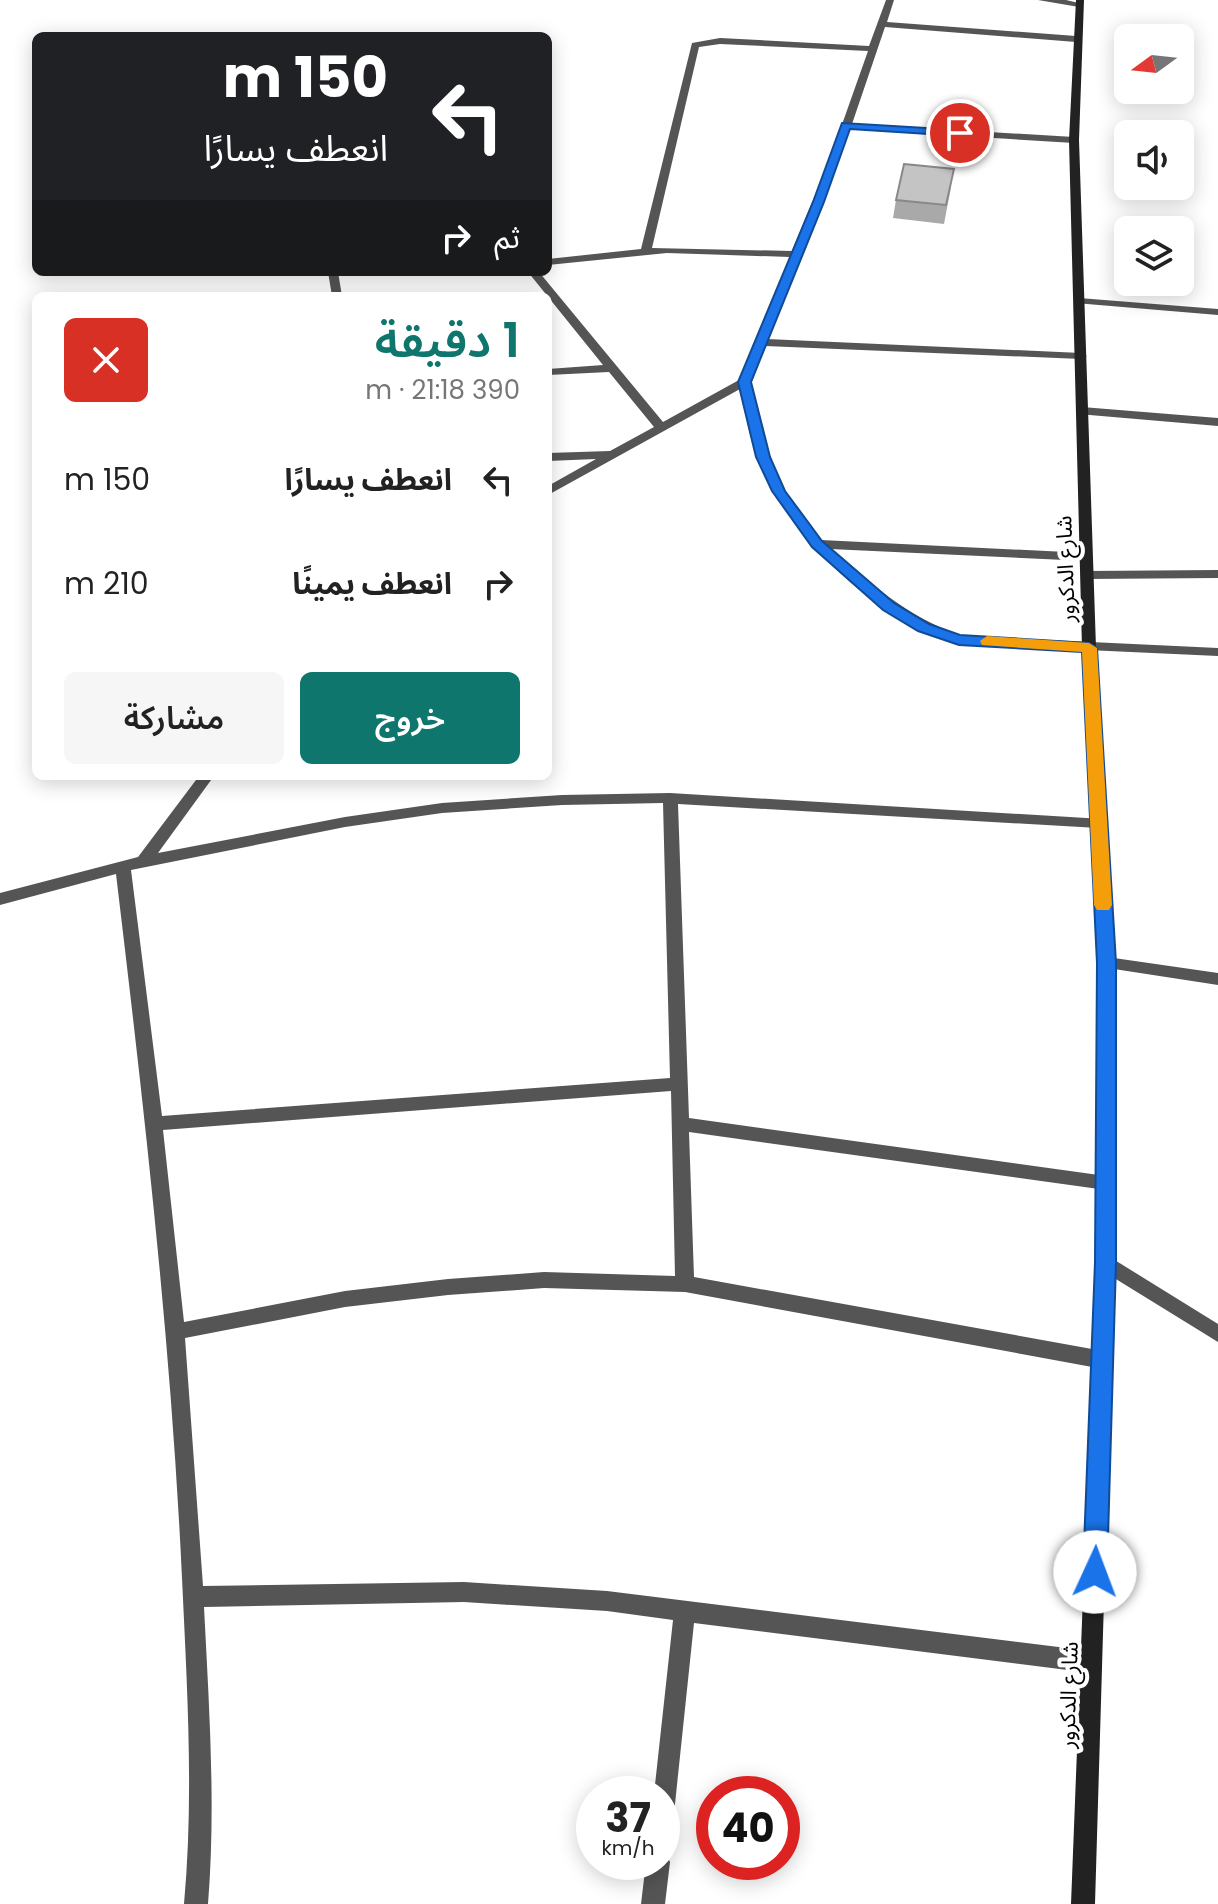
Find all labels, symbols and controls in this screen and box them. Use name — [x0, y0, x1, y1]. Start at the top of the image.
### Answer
north arrow — [1114, 24, 1194, 104]
map controls — [1114, 24, 1194, 296]
text: 150 m — [223, 38, 388, 117]
icon: left — [416, 64, 520, 168]
pin — [926, 99, 994, 167]
icon: arrive — [938, 111, 982, 155]
button: sound — [1114, 120, 1194, 200]
text: انعطف يسارًا — [204, 123, 388, 174]
icon: right — [434, 216, 478, 260]
text: ثم — [494, 216, 520, 259]
button: layers — [1114, 216, 1194, 296]
text: 1 دقيقة — [375, 307, 520, 374]
button: close — [64, 318, 148, 402]
text: 390 m · 21:18 — [365, 372, 520, 408]
text: 150 m — [64, 458, 150, 501]
text: انعطف يسارًا — [284, 458, 452, 501]
icon: left — [476, 458, 520, 502]
street label: شارع الدكرور — [1048, 515, 1084, 624]
text: 210 m — [64, 562, 149, 605]
text: انعطف يمينًا — [292, 562, 452, 605]
icon: right — [476, 562, 520, 606]
button: مشاركة — [64, 672, 284, 764]
button: خروج — [300, 672, 520, 764]
position arrow — [1053, 1530, 1137, 1614]
street label: شارع الدكرور — [1051, 1641, 1087, 1750]
speed limit sign: 40 — [696, 1776, 800, 1880]
text: 37 — [605, 1790, 651, 1846]
text: km/h — [601, 1834, 655, 1862]

